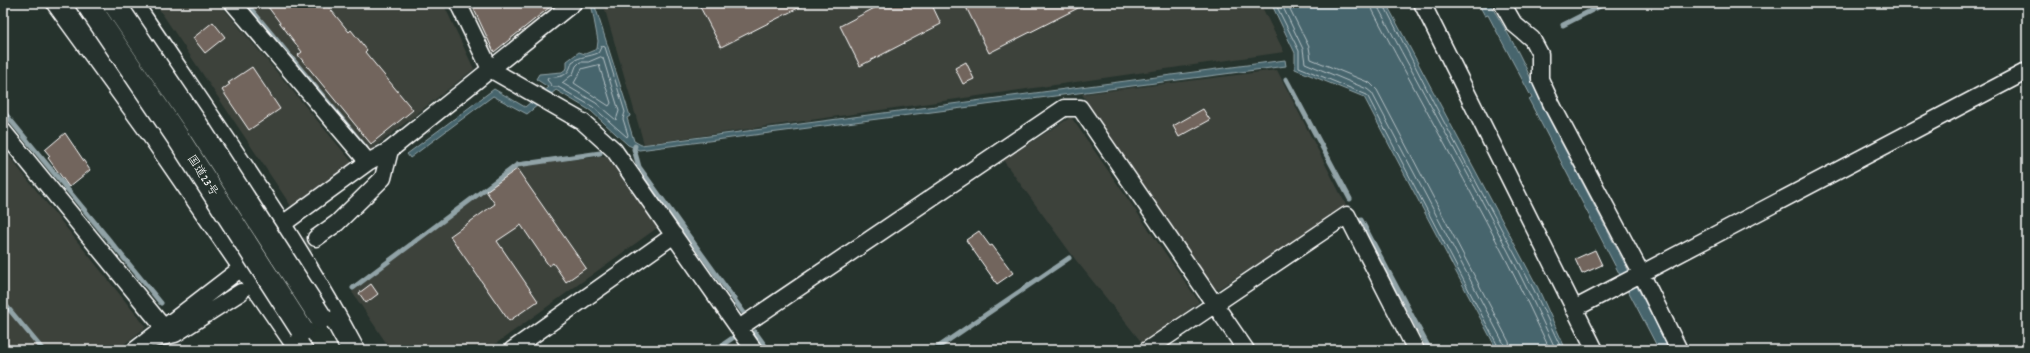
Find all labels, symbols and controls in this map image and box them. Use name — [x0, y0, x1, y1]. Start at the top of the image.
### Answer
street label: 国道23号 — [182, 152, 222, 200]

